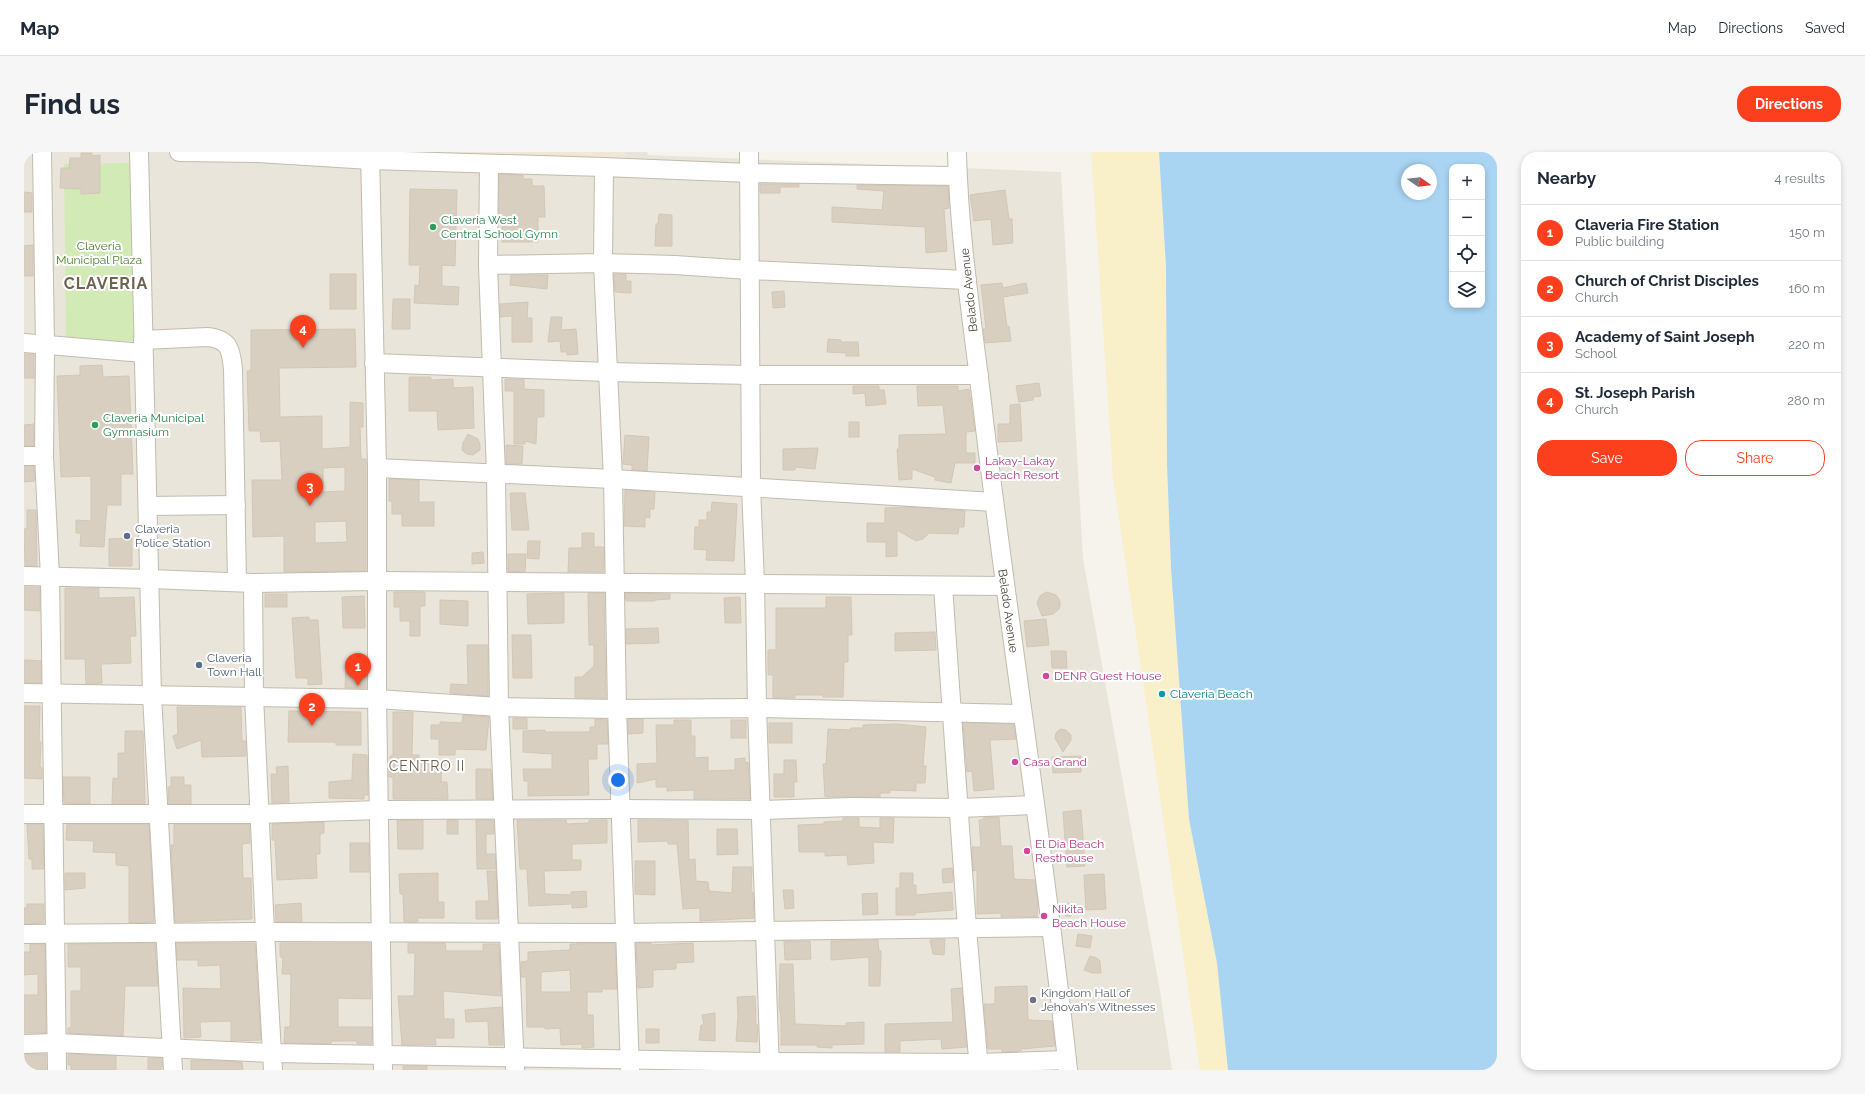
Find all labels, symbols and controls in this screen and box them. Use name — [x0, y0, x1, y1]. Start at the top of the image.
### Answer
text: Map — [20, 17, 59, 39]
text: Map — [1668, 20, 1696, 36]
text: Directions — [1718, 20, 1783, 36]
text: Saved — [1805, 20, 1845, 36]
button: Directions — [1737, 86, 1841, 122]
text: Find us — [24, 88, 120, 121]
north arrow — [1401, 164, 1437, 200]
map controls — [1449, 164, 1485, 308]
button: + — [1449, 164, 1485, 200]
text: Nearby — [1537, 168, 1596, 188]
text: 4 results — [1774, 171, 1825, 186]
button: − — [1449, 200, 1485, 236]
place label: Claveria West Central School Gymn — [441, 213, 558, 241]
text: Claveria Fire Station — [1575, 216, 1719, 234]
marker: Claveria West Central School Gymn — [428, 222, 438, 232]
text: 1 — [1547, 225, 1553, 240]
text: 150 m — [1789, 225, 1825, 240]
text: Public building — [1575, 234, 1664, 249]
button: locate — [1449, 236, 1485, 272]
park label: Claveria Municipal Plaza — [56, 239, 142, 267]
street label: Belado Avenue — [958, 247, 980, 333]
button: layers — [1449, 272, 1485, 308]
text: Church of Christ Disciples — [1575, 272, 1759, 290]
district label: CLAVERIA — [64, 274, 148, 293]
text: 2 — [1546, 281, 1554, 296]
text: 160 m — [1788, 281, 1825, 296]
text: Church — [1575, 290, 1618, 305]
pin: 4 — [290, 315, 316, 348]
text: Academy of Saint Joseph — [1575, 328, 1755, 346]
text: 3 — [1546, 337, 1554, 352]
text: 220 m — [1788, 337, 1825, 352]
text: School — [1575, 346, 1617, 361]
text: St. Joseph Parish — [1575, 384, 1695, 402]
text: 4 — [1546, 393, 1554, 408]
text: 280 m — [1787, 393, 1825, 408]
text: Church — [1575, 402, 1618, 417]
place label: Claveria Municipal Gymnasium — [103, 411, 205, 439]
marker: Claveria Municipal Gymnasium — [90, 420, 100, 430]
button: Save — [1537, 440, 1677, 476]
button: Share — [1685, 440, 1825, 476]
place label: Lakay-Lakay Beach Resort — [985, 454, 1059, 482]
marker: Lakay-Lakay Beach Resort — [972, 463, 982, 473]
pin: 3 — [297, 473, 323, 506]
place label: Claveria Police Station — [135, 522, 210, 550]
marker: Claveria Police Station — [122, 531, 132, 541]
street label: Belado Avenue — [995, 568, 1021, 654]
place label: Claveria Town Hall — [207, 651, 262, 679]
pin: 1 — [345, 653, 371, 686]
marker: Claveria Town Hall — [194, 660, 204, 670]
place label: DENR Guest House — [1054, 669, 1162, 683]
marker: DENR Guest House — [1041, 671, 1051, 681]
place label: Claveria Beach — [1170, 687, 1253, 701]
marker: Claveria Beach — [1157, 689, 1167, 699]
pin: 2 — [299, 693, 325, 726]
place label: Casa Grand — [1023, 755, 1087, 769]
marker: Casa Grand — [1010, 757, 1020, 767]
district label: CENTRO II — [389, 758, 465, 774]
your location — [608, 770, 628, 790]
place label: El Dia Beach Resthouse — [1035, 837, 1104, 865]
marker: El Dia Beach Resthouse — [1022, 846, 1032, 856]
place label: Nikita Beach House — [1052, 902, 1126, 930]
marker: Nikita Beach House — [1039, 911, 1049, 921]
place label: Kingdom Hall of Jehovah's Witnesses — [1041, 986, 1156, 1014]
marker: Kingdom Hall of Jehovah's Witnesses — [1028, 995, 1038, 1005]

